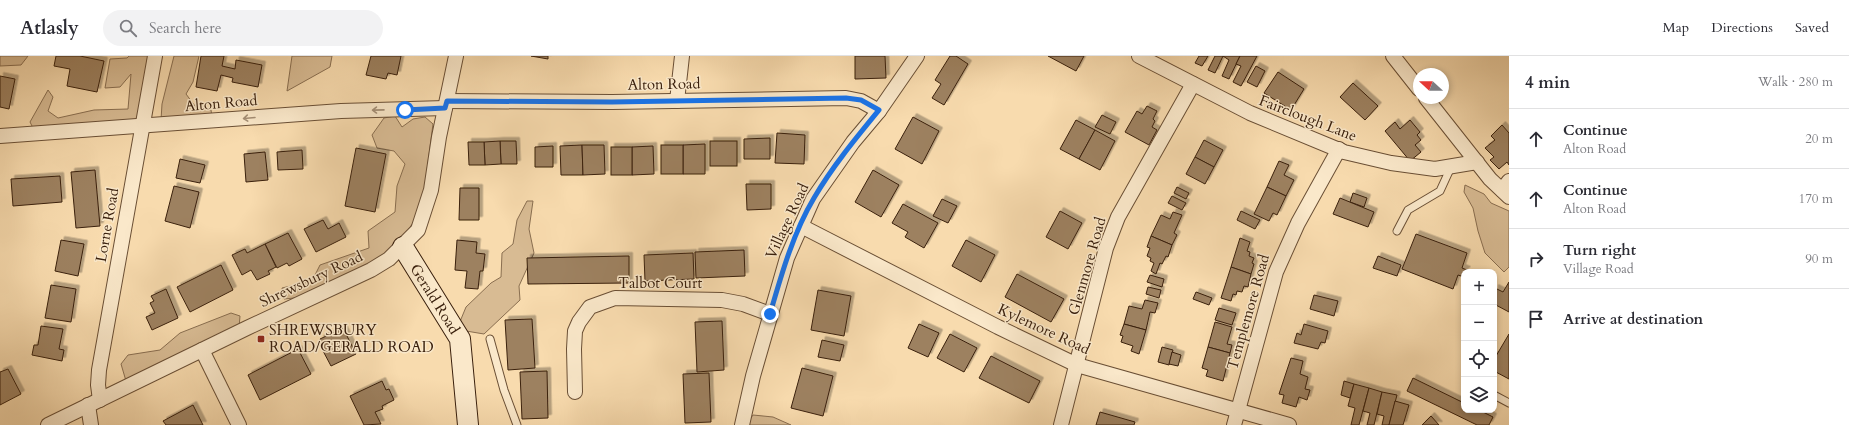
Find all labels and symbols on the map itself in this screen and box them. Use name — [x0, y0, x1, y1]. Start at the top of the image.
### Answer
north arrow — [1413, 68, 1449, 104]
street label: Alton Road — [627, 73, 701, 95]
street label: Alton Road — [184, 90, 258, 116]
street label: Fairclough Lane — [1256, 90, 1360, 146]
route start — [396, 101, 414, 119]
one-way arrow — [372, 107, 385, 114]
one-way arrow — [242, 115, 255, 122]
street label: Village Road — [761, 180, 813, 262]
street label: Lorne Road — [91, 186, 123, 264]
street label: Glenmore Road — [1063, 215, 1111, 317]
street label: Shrewsbury Road — [256, 246, 366, 312]
street label: Templemore Road — [1222, 252, 1274, 372]
street label: Gerald Road — [405, 260, 465, 338]
street label: Talbot Court — [618, 273, 702, 293]
street label: Kylemore Road — [995, 299, 1093, 359]
route end — [761, 305, 779, 323]
place label: SHREWSBURY ROAD/GERALD ROAD — [269, 320, 434, 357]
marker: SHREWSBURY ROAD/GERALD ROAD — [256, 334, 266, 344]

